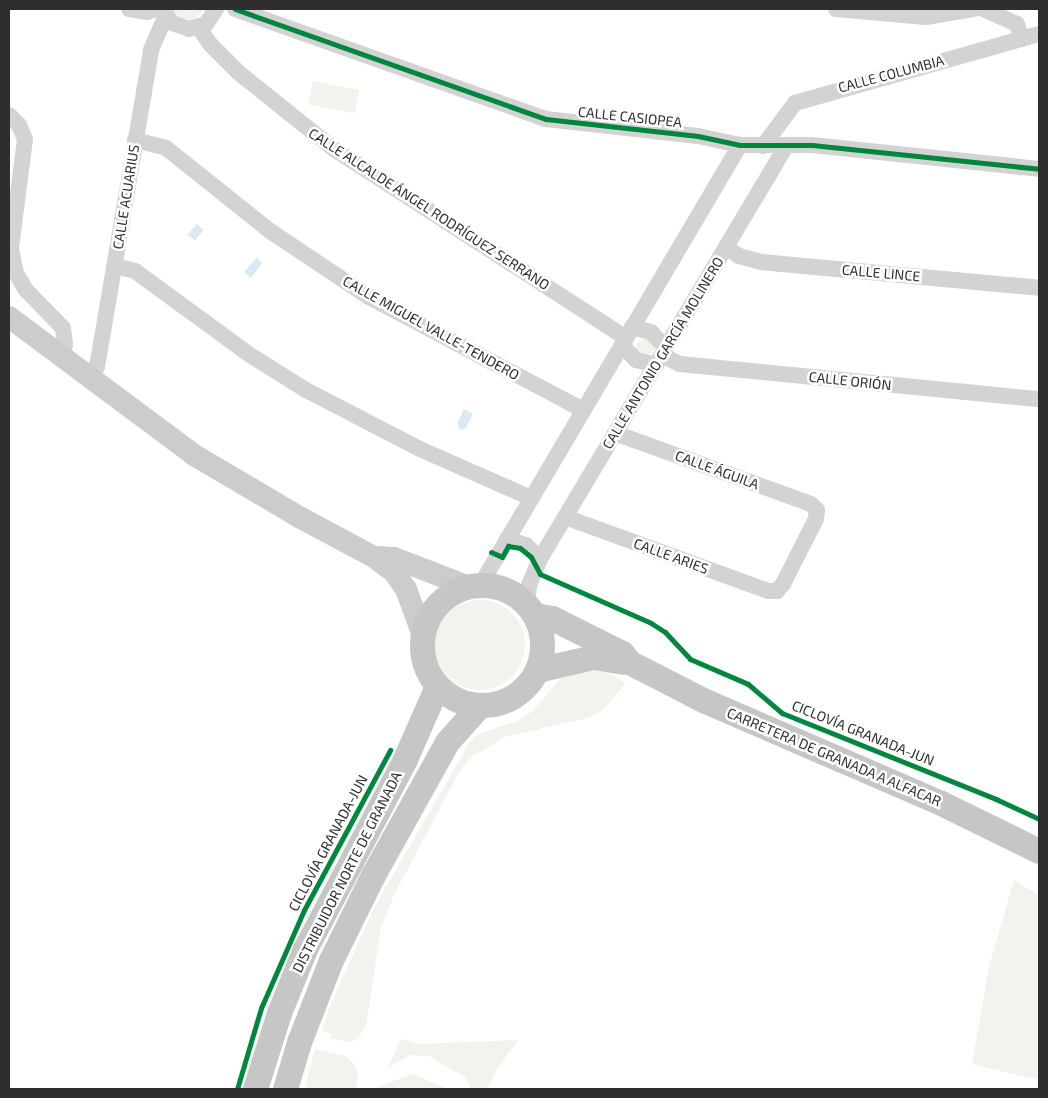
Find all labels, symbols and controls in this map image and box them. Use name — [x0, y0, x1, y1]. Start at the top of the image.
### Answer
street label: CALLE COLUMBIA — [836, 52, 946, 96]
street label: CALLE CASIOPEA — [577, 103, 683, 131]
street label: CALLE ALCALDE ÁNGEL RODRÍGUEZ SERRANO — [305, 124, 553, 294]
street label: CALLE ACUARIUS — [109, 143, 143, 251]
street label: CALLE ANTONIO GARCÍA MOLINERO — [599, 254, 727, 452]
street label: CALLE LINCE — [841, 261, 921, 285]
street label: CALLE MIGUEL VALLE-TENDERO — [340, 272, 522, 384]
street label: CALLE ORIÓN — [808, 368, 892, 394]
street label: CALLE ÁGUILA — [673, 447, 761, 493]
street label: CALLE ARIES — [631, 535, 711, 577]
street label: CICLOVÍA GRANADA-JUN — [789, 697, 937, 769]
street label: CARRETERA DE GRANADA A ALFACAR — [724, 704, 944, 810]
street label: DISTRIBUIDOR NORTE DE GRANADA — [289, 769, 405, 975]
street label: CICLOVÍA GRANADA-JUN — [285, 772, 371, 914]

